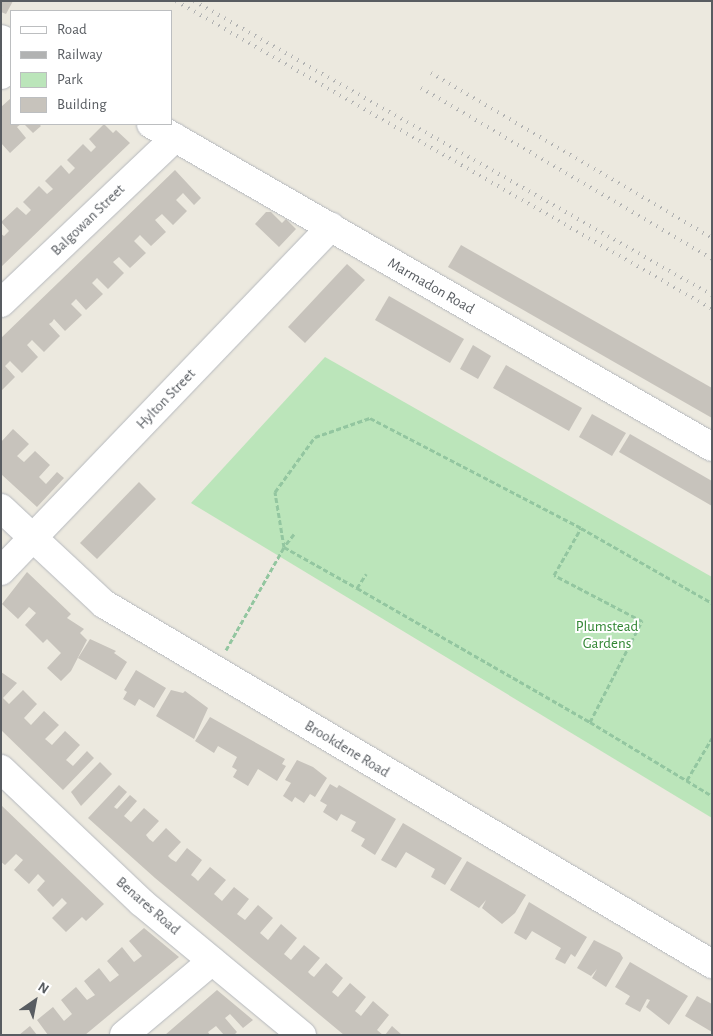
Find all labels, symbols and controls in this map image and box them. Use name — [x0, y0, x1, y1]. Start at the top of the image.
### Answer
legend — [10, 10, 172, 125]
text: Road — [57, 22, 87, 37]
text: Railway — [57, 47, 102, 62]
text: Park — [57, 72, 83, 87]
text: Building — [57, 97, 107, 112]
street label: Balgowan Street — [47, 180, 129, 260]
street label: Marmadon Road — [384, 254, 478, 318]
street label: Hylton Street — [133, 365, 199, 433]
park label: Plumstead Gardens — [576, 617, 638, 652]
street label: Brookdene Road — [301, 717, 393, 781]
street label: Benares Road — [112, 873, 184, 939]
north arrow — [10, 976, 60, 1026]
text: N — [35, 980, 51, 997]

